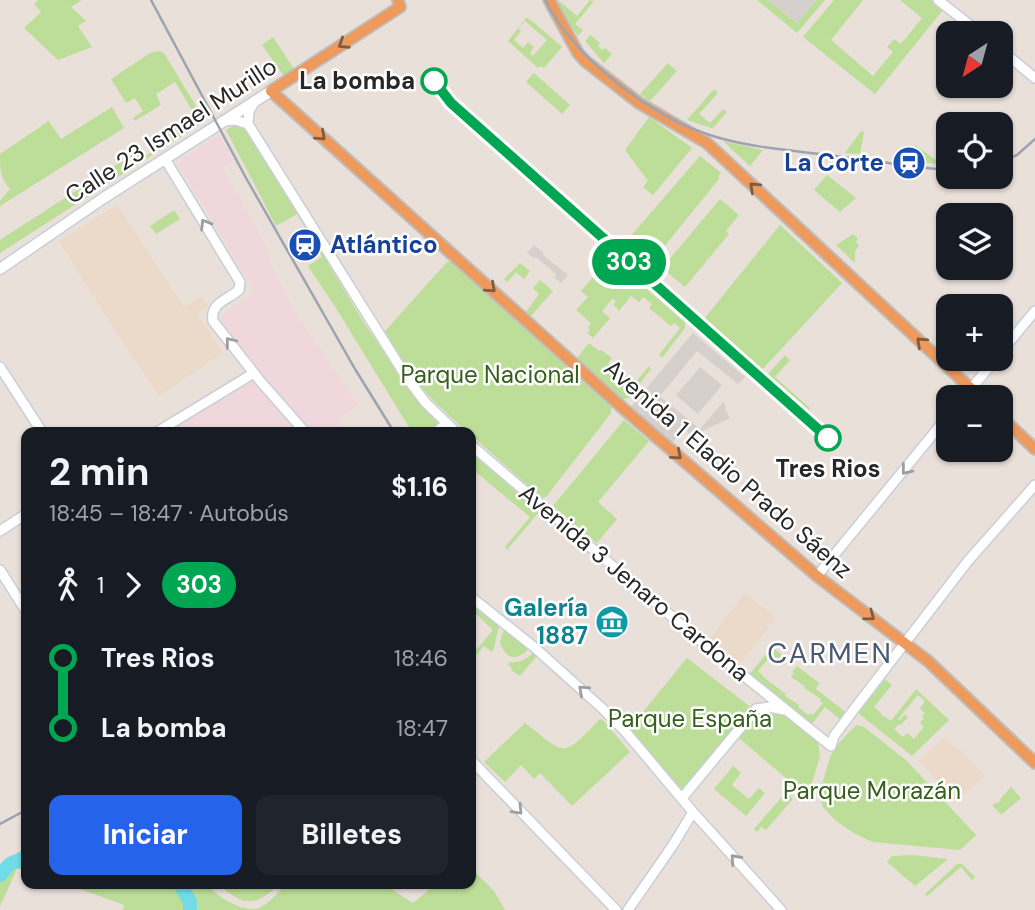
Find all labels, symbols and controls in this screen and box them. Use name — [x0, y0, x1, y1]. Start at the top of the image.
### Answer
north arrow — [936, 21, 1013, 98]
map controls — [936, 21, 1013, 462]
one-way arrow — [338, 36, 351, 49]
street label: Calle 23 Ismael Murillo — [59, 50, 282, 211]
place label: La bomba — [299, 65, 415, 96]
marker: La bomba — [421, 68, 447, 94]
button: locate — [936, 112, 1013, 189]
one-way arrow — [313, 128, 326, 141]
station icon: La Corte — [890, 144, 928, 182]
place label: La Corte — [784, 147, 884, 178]
one-way arrow — [749, 183, 762, 196]
button: layers — [936, 203, 1013, 280]
one-way arrow — [200, 218, 213, 231]
station icon: Atlántico — [286, 226, 324, 264]
place label: Atlántico — [330, 229, 438, 260]
line badge: 303 — [589, 239, 669, 285]
text: 303 — [606, 246, 652, 277]
one-way arrow — [483, 280, 496, 292]
button: + — [936, 294, 1013, 371]
one-way arrow — [226, 338, 238, 351]
one-way arrow — [916, 338, 929, 351]
street label: Avenida 1 Eladio Prado Sáenz — [598, 352, 859, 585]
park label: Parque Nacional — [400, 359, 580, 390]
button: − — [936, 385, 1013, 462]
marker: Tres Rios — [815, 425, 841, 451]
text: 2 min — [49, 447, 149, 497]
one-way arrow — [668, 447, 681, 459]
place label: Tres Rios — [776, 453, 880, 484]
one-way arrow — [901, 462, 914, 474]
text: $1.16 — [391, 470, 448, 504]
street label: Avenida 3 Jenaro Cardona — [513, 477, 756, 688]
text: 18:45 – 18:47 · Autobús — [49, 498, 289, 528]
icon: walk — [49, 566, 87, 604]
icon: forward — [114, 566, 152, 604]
text: 303 — [176, 569, 222, 600]
text: 1 — [97, 570, 104, 600]
place label: Galería 1887 — [504, 592, 588, 651]
museum icon: Galería 1887 — [593, 603, 631, 641]
one-way arrow — [863, 608, 875, 621]
district label: CARMEN — [767, 635, 893, 672]
text: Tres Rios — [101, 641, 215, 675]
text: 18:46 — [394, 643, 448, 673]
one-way arrow — [578, 686, 591, 699]
park label: Parque España — [608, 703, 772, 734]
text: La bomba — [101, 711, 226, 745]
text: 18:47 — [396, 713, 448, 743]
park label: Parque Morazán — [783, 775, 961, 806]
button: Iniciar — [49, 795, 242, 875]
button: Billetes — [256, 795, 448, 875]
one-way arrow — [509, 802, 522, 815]
one-way arrow — [731, 854, 743, 867]

